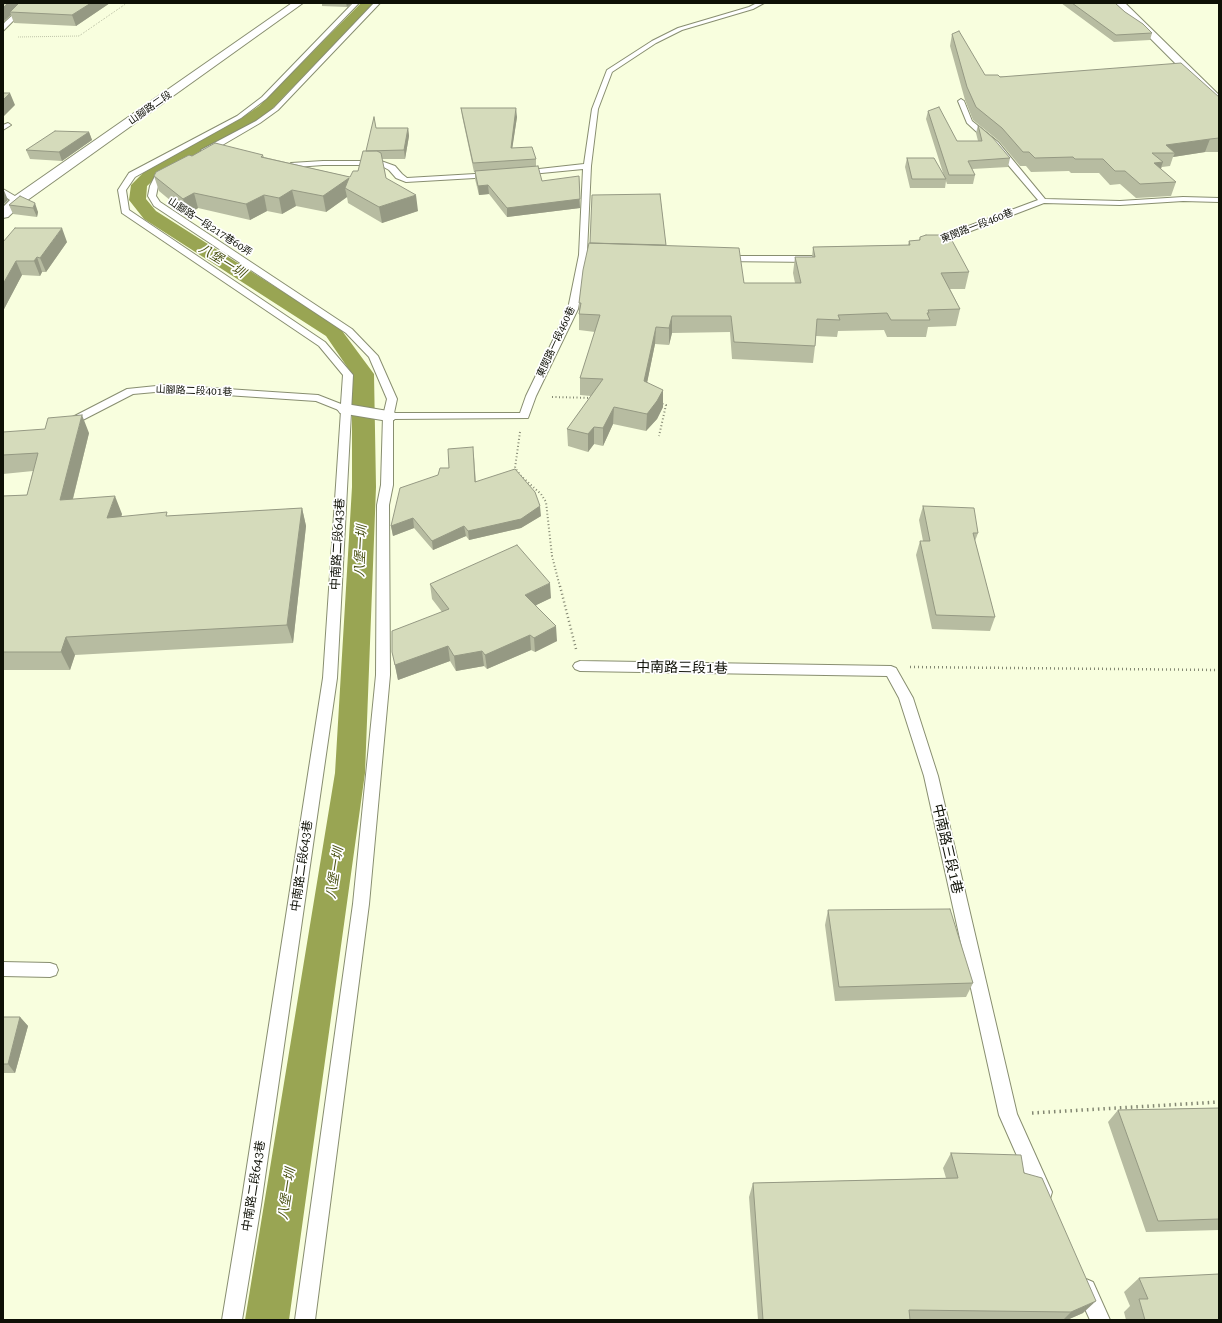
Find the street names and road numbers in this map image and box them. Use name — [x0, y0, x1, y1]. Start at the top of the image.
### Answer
street label: 山腳路二段 — [126, 89, 174, 127]
street label: 山腳路一段217巷60弄 — [166, 195, 254, 259]
street label: 東閔路一段460巷 — [939, 207, 1015, 245]
street label: 東閔路一段460巷 — [534, 305, 578, 379]
street label: 山腳路二段401巷 — [155, 384, 233, 398]
street label: 中南路二段643巷 — [328, 498, 348, 590]
street label: 中南路三段1巷 — [636, 659, 728, 677]
street label: 中南路三段1巷 — [928, 802, 966, 896]
street label: 中南路二段643巷 — [288, 819, 316, 913]
street label: 中南路二段643巷 — [240, 1139, 268, 1233]

